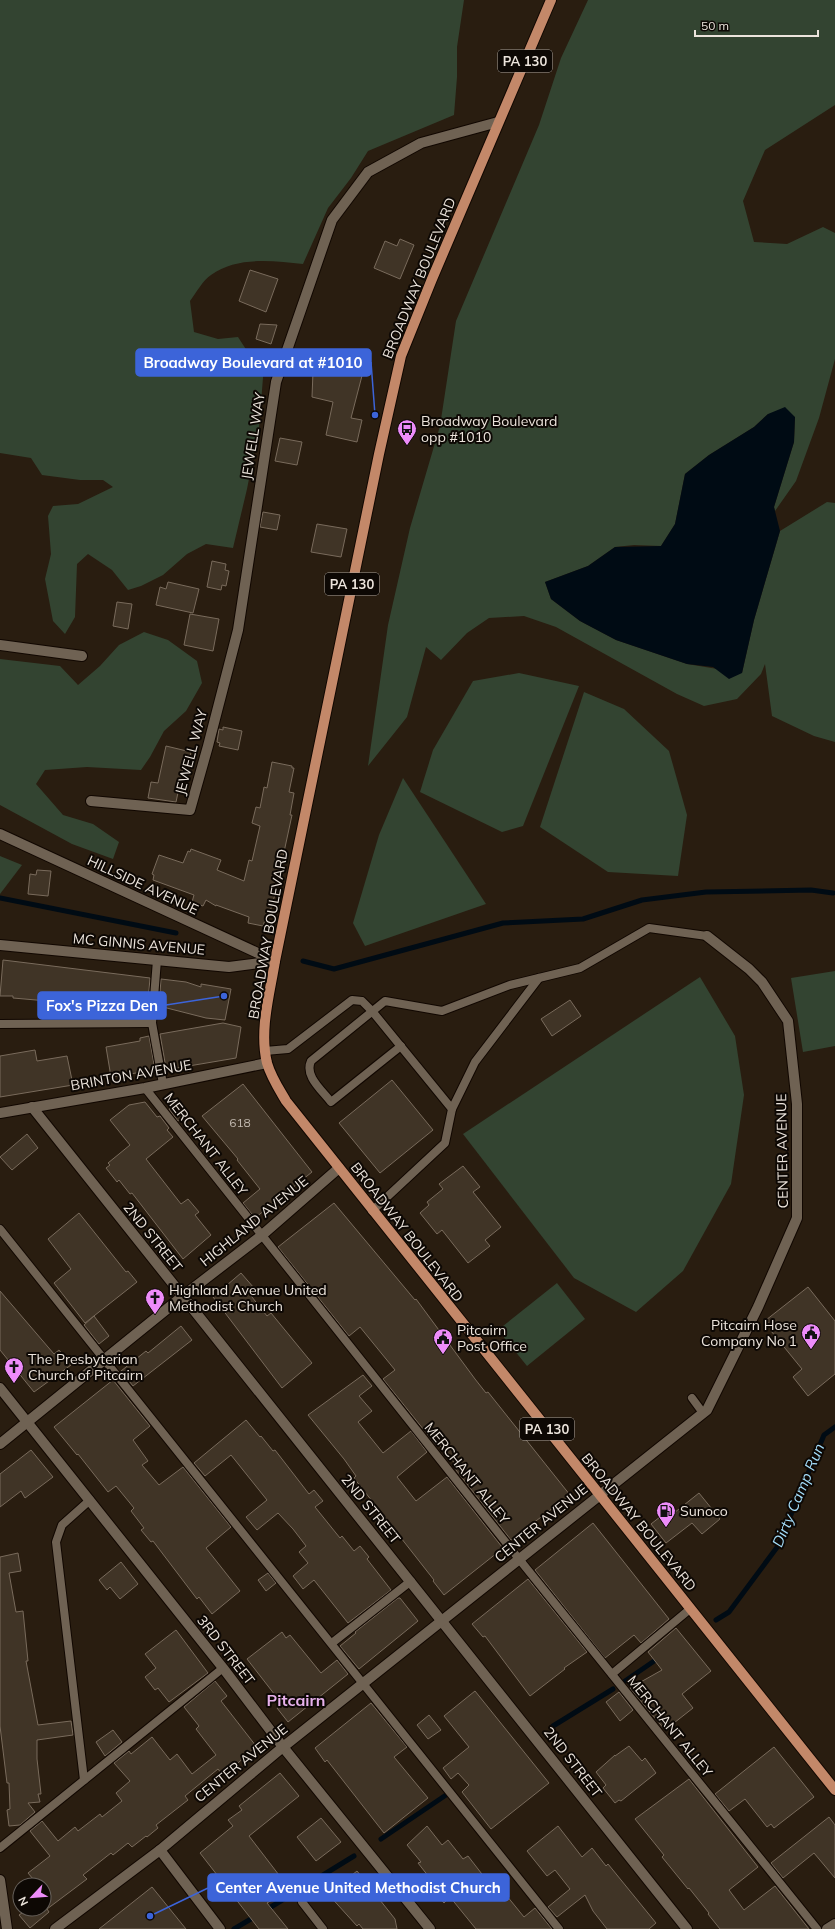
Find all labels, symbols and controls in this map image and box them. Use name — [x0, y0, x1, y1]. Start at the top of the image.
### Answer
scale bar — [695, 12, 818, 38]
text: 50 m — [701, 18, 729, 33]
road number: PA 130 — [498, 50, 552, 72]
street label: BROADWAY BOULEVARD — [378, 195, 460, 361]
callout: Broadway Boulevard at #1010 — [136, 349, 371, 376]
text: Broadway Boulevard at #1010 — [144, 353, 362, 372]
street label: JEWELL WAY — [237, 391, 269, 481]
place label: Broadway Boulevard opp #1010 — [421, 412, 557, 446]
bus stop icon: Broadway Boulevard opp #1010 — [396, 418, 418, 446]
road number: PA 130 — [325, 573, 379, 595]
street label: JEWELL WAY — [171, 707, 211, 797]
street label: BROADWAY BOULEVARD — [244, 848, 292, 1020]
street label: HILLSIDE AVENUE — [85, 851, 201, 919]
street label: MC GINNIS AVENUE — [72, 929, 206, 959]
callout: Fox's Pizza Den — [38, 992, 166, 1019]
text: Fox's Pizza Den — [46, 996, 158, 1015]
street label: BRINTON AVENUE — [69, 1056, 193, 1094]
street label: MERCHANT ALLEY — [160, 1089, 252, 1199]
street label: CENTER AVENUE — [772, 1093, 792, 1209]
house number: 618 — [229, 1115, 251, 1130]
street label: BROADWAY BOULEVARD — [347, 1159, 467, 1305]
street label: HIGHLAND AVENUE — [196, 1172, 312, 1270]
street label: 2ND STREET — [119, 1199, 187, 1276]
place label: Highland Avenue United Methodist Church — [169, 1281, 327, 1315]
church icon: Highland Avenue United Methodist Church — [144, 1287, 166, 1315]
place label: Pitcairn Hose Company No 1 — [701, 1316, 797, 1350]
place label: Pitcairn Post Office — [457, 1321, 527, 1355]
public building icon: Pitcairn Hose Company No 1 — [800, 1322, 822, 1350]
public building icon: Pitcairn Post Office — [432, 1327, 454, 1355]
place label: The Presbyterian Church of Pitcairn — [28, 1350, 143, 1384]
church icon: The Presbyterian Church of Pitcairn — [3, 1356, 25, 1384]
road number: PA 130 — [520, 1418, 574, 1440]
street label: MERCHANT ALLEY — [421, 1419, 514, 1528]
water label: Dirty Camp Run — [768, 1440, 828, 1550]
street label: BROADWAY BOULEVARD — [578, 1449, 700, 1595]
street label: 2ND STREET — [337, 1471, 405, 1548]
street label: CENTER AVENUE — [491, 1480, 591, 1566]
fuel station icon: Sunoco — [655, 1500, 677, 1528]
place label: Sunoco — [680, 1502, 728, 1520]
street label: 3RD STREET — [193, 1612, 259, 1689]
street label: MERCHANT ALLEY — [624, 1672, 717, 1781]
district label: Pitcairn — [267, 1690, 325, 1710]
street label: CENTER AVENUE — [191, 1720, 291, 1806]
street label: 2ND STREET — [540, 1723, 606, 1801]
callout: Center Avenue United Methodist Church — [208, 1874, 509, 1901]
north arrow — [12, 1877, 52, 1917]
text: Center Avenue United Methodist Church — [215, 1878, 501, 1897]
text: N — [15, 1895, 31, 1908]

